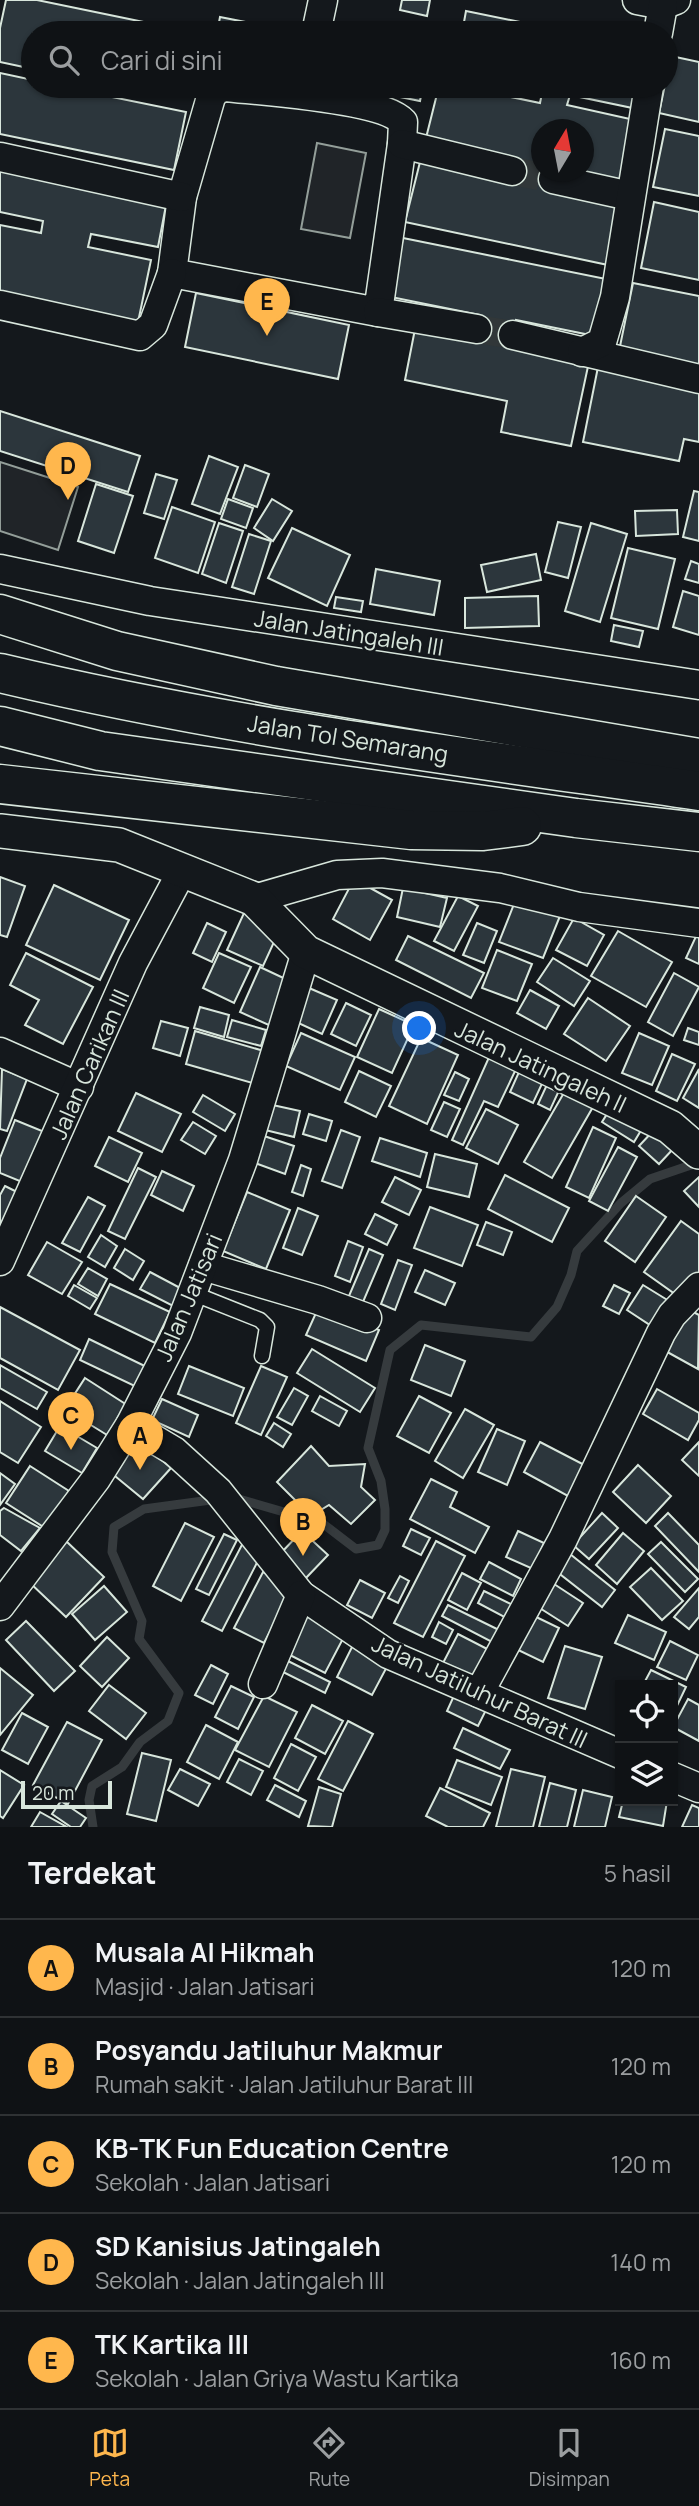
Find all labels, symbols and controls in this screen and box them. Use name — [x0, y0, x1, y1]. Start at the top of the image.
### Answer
search box — [21, 21, 678, 98]
icon: search — [45, 41, 83, 79]
text: Cari di sini — [101, 42, 223, 78]
north arrow — [531, 119, 594, 182]
pin: E — [244, 278, 290, 336]
pin: D — [45, 442, 91, 500]
street label: Jalan Jatingaleh III — [252, 601, 446, 663]
street label: Jalan Tol Semarang — [245, 706, 451, 770]
street label: Jalan Carikan III — [42, 984, 136, 1144]
your location — [402, 1011, 436, 1045]
street label: Jalan Jatingaleh II — [450, 1012, 632, 1120]
street label: Jalan Jatisari — [147, 1228, 229, 1366]
pin: C — [48, 1392, 94, 1450]
pin: A — [117, 1412, 163, 1470]
pin: B — [280, 1498, 326, 1556]
street label: Jalan Jatiluhur Barat III — [367, 1627, 593, 1755]
map controls — [615, 1680, 678, 1806]
button: locate — [615, 1680, 678, 1743]
button: layers — [615, 1743, 678, 1806]
scale bar — [21, 1778, 112, 1810]
text: 20 m — [32, 1780, 74, 1806]
text: Terdekat — [28, 1852, 157, 1893]
text: 5 hasil — [604, 1857, 671, 1889]
text: Musala Al Hikmah — [95, 1934, 315, 1970]
text: A — [43, 1952, 59, 1984]
text: 120 m — [611, 1952, 671, 1984]
text: Masjid · Jalan Jatisari — [95, 1970, 315, 2002]
text: Posyandu Jatiluhur Makmur — [95, 2032, 443, 2068]
text: B — [44, 2050, 58, 2082]
text: 120 m — [611, 2050, 671, 2082]
text: Rumah sakit · Jalan Jatiluhur Barat III — [95, 2068, 473, 2100]
text: KB-TK Fun Education Centre — [95, 2130, 449, 2166]
text: C — [43, 2148, 60, 2180]
text: 120 m — [611, 2148, 671, 2180]
text: Sekolah · Jalan Jatisari — [95, 2166, 330, 2198]
text: SD Kanisius Jatingaleh — [95, 2228, 381, 2264]
text: D — [43, 2246, 59, 2278]
text: 140 m — [610, 2246, 671, 2278]
text: Sekolah · Jalan Jatingaleh III — [95, 2264, 385, 2296]
text: TK Kartika III — [95, 2326, 249, 2362]
text: E — [44, 2344, 58, 2376]
text: 160 m — [610, 2344, 671, 2376]
text: Sekolah · Jalan Griya Wastu Kartika — [95, 2362, 459, 2394]
tab: Peta — [89, 2424, 130, 2492]
tab: Rute — [309, 2424, 350, 2492]
tab: Disimpan — [529, 2424, 610, 2492]

